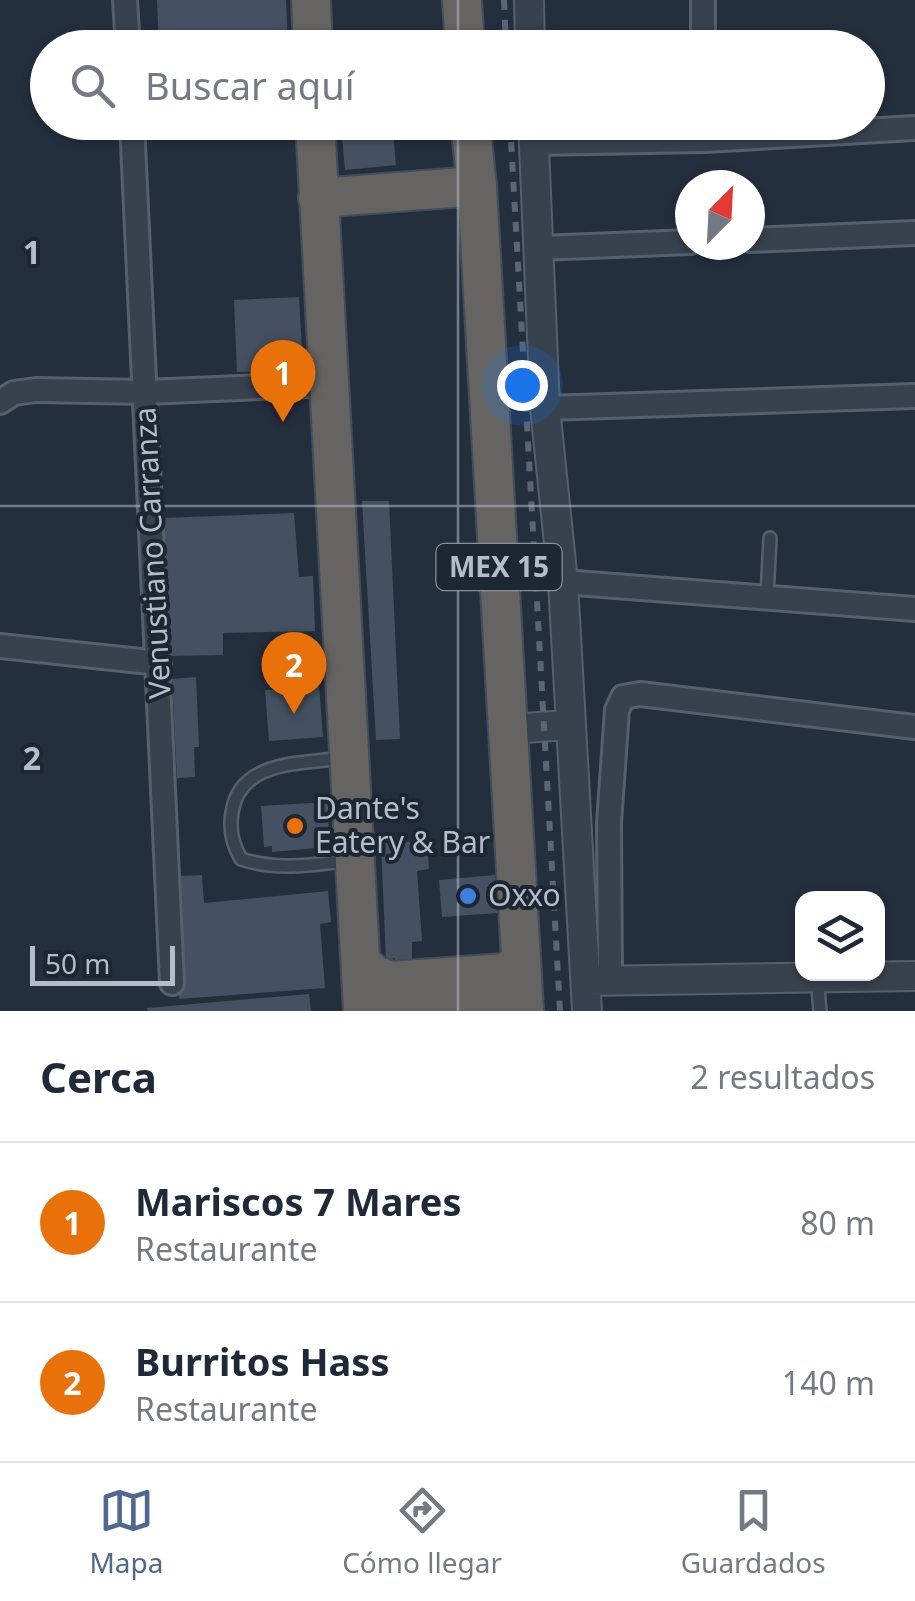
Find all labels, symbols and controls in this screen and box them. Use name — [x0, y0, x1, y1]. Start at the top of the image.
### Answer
search box — [30, 30, 885, 140]
icon: search — [65, 58, 120, 113]
text: Buscar aquí — [145, 59, 355, 111]
north arrow — [675, 170, 765, 260]
text: 1 — [23, 230, 41, 273]
pin: 1 — [250, 340, 316, 422]
your location — [497, 360, 548, 411]
street label: Venustiano Carranza — [123, 406, 180, 700]
road number: MEX 15 — [436, 544, 562, 590]
pin: 2 — [262, 632, 326, 714]
text: 2 — [23, 736, 41, 779]
place label: Dante's Eatery & Bar — [315, 787, 490, 862]
marker: Dante's Eatery & Bar — [284, 815, 306, 837]
place label: Oxxo — [488, 874, 561, 915]
marker: Oxxo — [457, 885, 479, 907]
map controls — [795, 891, 885, 981]
button: layers — [795, 891, 885, 981]
scale bar — [30, 941, 175, 986]
text: 50 m — [45, 944, 111, 982]
text: Cerca — [40, 1048, 157, 1105]
text: 2 resultados — [691, 1055, 875, 1098]
text: Mariscos 7 Mares — [135, 1175, 462, 1227]
text: 1 — [63, 1201, 82, 1244]
text: 80 m — [800, 1201, 875, 1244]
text: Restaurante — [135, 1227, 317, 1270]
text: Burritos Hass — [135, 1335, 390, 1387]
text: 2 — [63, 1361, 82, 1404]
text: 140 m — [782, 1361, 875, 1404]
text: Restaurante — [135, 1387, 317, 1430]
tab: Mapa — [89, 1483, 163, 1581]
tab: Cómo llegar — [342, 1483, 502, 1581]
tab: Guardados — [681, 1483, 826, 1581]

